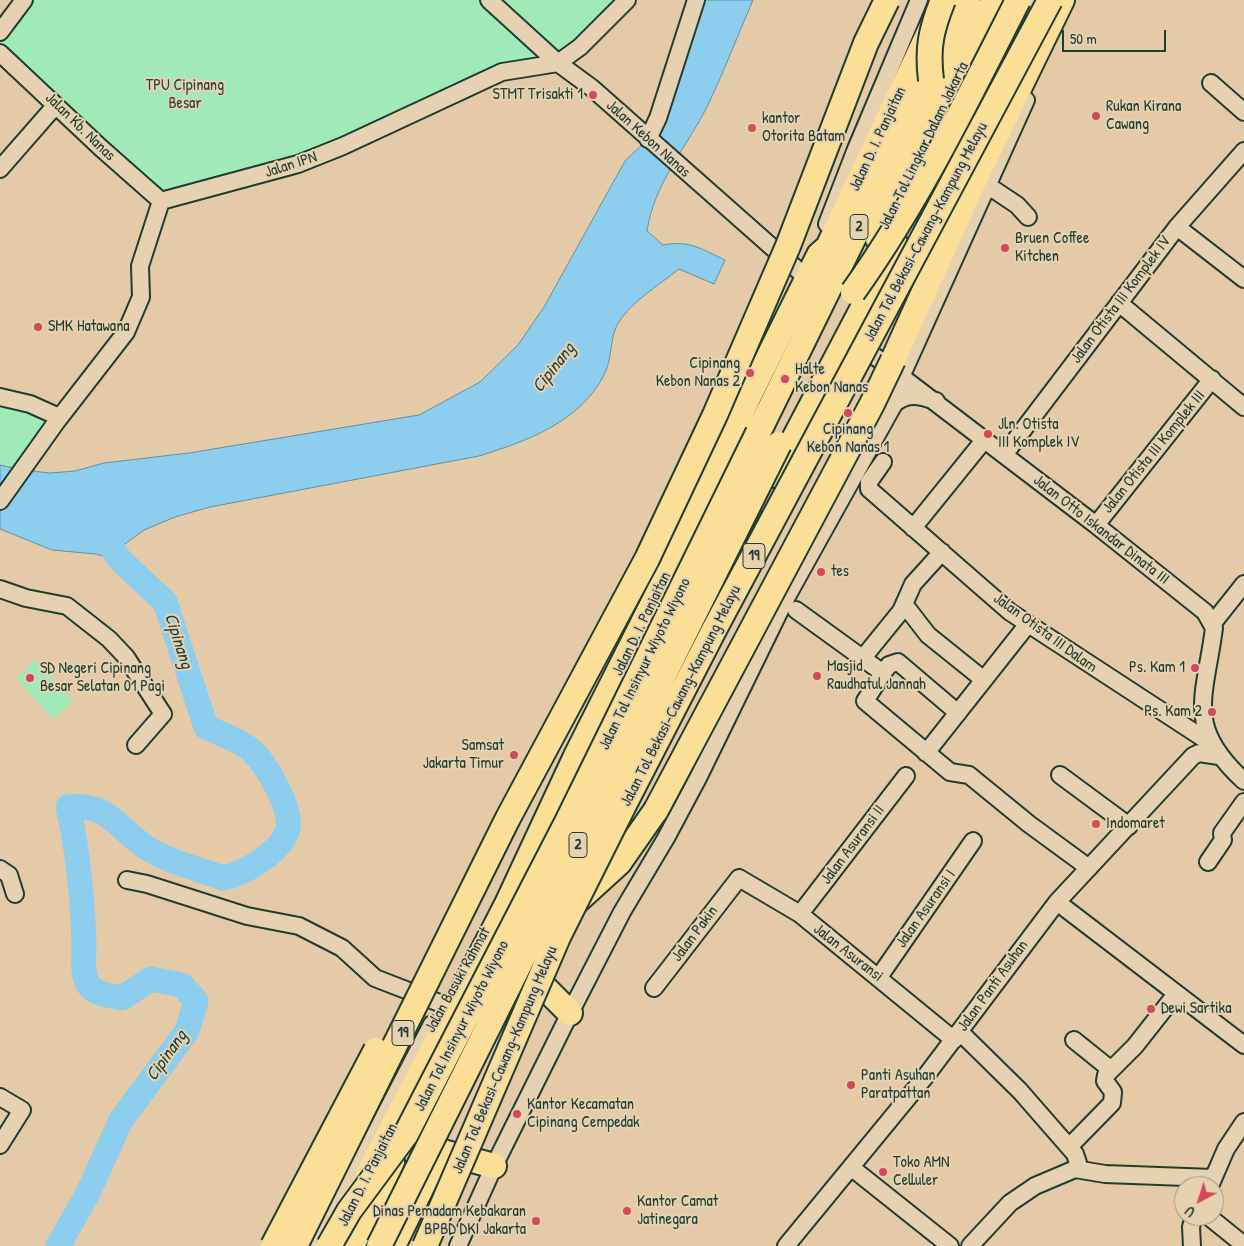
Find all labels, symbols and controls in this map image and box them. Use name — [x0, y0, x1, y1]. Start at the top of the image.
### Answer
scale bar — [1064, 20, 1168, 52]
text: 50 m — [1070, 28, 1097, 49]
street label: Jalan Tol Lingkar Dalam Jakarta — [875, 59, 973, 233]
park label: TPU Cipinang Besar — [146, 76, 224, 114]
street label: Jalan D. I. Panjaitan — [845, 84, 911, 194]
place label: STMT Trisakti 1 — [493, 85, 583, 105]
street label: Jalan Kb. Nanas — [41, 89, 119, 165]
marker: STMT Trisakti 1 — [587, 89, 599, 101]
street label: Jalan Kebon Nanas — [602, 96, 694, 182]
place label: Rukan Kirana Cawang — [1106, 97, 1181, 135]
place label: kantor Otorita Batam — [762, 109, 845, 147]
marker: Rukan Kirana Cawang — [1090, 110, 1102, 122]
street label: Jalan Tol Bekasi–Cawang–Kampung Melayu — [860, 119, 992, 345]
marker: kantor Otorita Batam — [746, 122, 758, 134]
street label: Jalan IPN — [263, 148, 319, 182]
road number: 2 — [850, 214, 868, 240]
place label: Bruen Coffee Kitchen — [1015, 229, 1089, 267]
street label: Jalan Otista III Komplek IV — [1067, 233, 1175, 367]
marker: Bruen Coffee Kitchen — [999, 242, 1011, 254]
place label: SMK Hatawana — [48, 317, 130, 337]
marker: SMK Hatawana — [32, 321, 44, 333]
water label: Cipinang — [528, 339, 580, 397]
place label: Cipinang Kebon Nanas 2 — [656, 354, 740, 392]
place label: Halte Kebon Nanas — [795, 360, 868, 398]
marker: Cipinang Kebon Nanas 2 — [744, 367, 756, 379]
marker: Halte Kebon Nanas — [779, 373, 791, 385]
street label: Jalan Otista III Komplek III — [1098, 387, 1210, 517]
marker: Cipinang Kebon Nanas 1 — [842, 407, 854, 419]
place label: Jln. Otista III Komplek IV — [998, 415, 1079, 453]
place label: Cipinang Kebon Nanas 1 — [807, 420, 889, 458]
marker: Jln. Otista III Komplek IV — [982, 428, 994, 440]
street label: Jalan Otto Iskandar Dinata III — [1029, 471, 1173, 589]
road number: 19 — [743, 544, 765, 568]
place label: tes — [831, 562, 849, 582]
marker: tes — [815, 566, 827, 578]
street label: Jalan D. I. Panjaitan — [609, 569, 675, 679]
street label: Jalan Tol Insinyur Wiyoto Wiyono — [595, 575, 695, 753]
street label: Jalan Tol Bekasi–Cawang–Kampung Melayu — [617, 582, 745, 810]
street label: Jalan Otista III Dalam — [989, 589, 1101, 677]
water label: Cipinang — [159, 611, 197, 671]
place label: Masjid Raudhatul Jannah — [827, 657, 926, 695]
place label: Ps. Kam 1 — [1129, 658, 1185, 678]
place label: SD Negeri Cipinang Besar Selatan 01 Pagi — [40, 659, 165, 697]
marker: Ps. Kam 1 — [1189, 662, 1201, 674]
marker: Masjid Raudhatul Jannah — [811, 670, 823, 682]
marker: SD Negeri Cipinang Besar Selatan 01 Pagi — [24, 672, 36, 684]
place label: Ps. Kam 2 — [1144, 702, 1202, 722]
marker: Ps. Kam 2 — [1206, 706, 1218, 718]
place label: Samsat Jakarta Timur — [423, 736, 504, 774]
marker: Samsat Jakarta Timur — [508, 749, 520, 761]
street label: Jalan Asuransi II — [817, 801, 889, 889]
place label: Indomaret — [1106, 814, 1165, 834]
marker: Indomaret — [1090, 818, 1102, 830]
road number: 2 — [569, 832, 587, 858]
street label: Jalan Asuransi I — [892, 866, 960, 952]
street label: Jalan Pakin — [668, 902, 722, 966]
street label: Jalan Asuransi — [809, 920, 887, 986]
street label: Jalan Basuki Rahmat — [421, 924, 495, 1036]
street label: Jalan Tol Insinyur Wiyoto Wiyono — [411, 937, 513, 1115]
street label: Jalan Panti Asuhan — [953, 937, 1033, 1035]
street label: Jalan Tol Bekasi–Cawang–Kampung Melayu — [448, 943, 562, 1177]
place label: Dewi Sartika — [1161, 999, 1231, 1019]
marker: Dewi Sartika — [1145, 1003, 1157, 1015]
road number: 19 — [392, 1020, 414, 1046]
water label: Cipinang — [142, 1026, 192, 1086]
place label: Panti Asuhan Paratpattan — [861, 1066, 936, 1104]
marker: Panti Asuhan Paratpattan — [845, 1079, 857, 1091]
place label: Kantor Kecamatan Cipinang Cempedak — [527, 1095, 640, 1133]
marker: Kantor Kecamatan Cipinang Cempedak — [511, 1108, 523, 1120]
street label: Jalan D. I. Panjaitan — [334, 1120, 402, 1230]
place label: Toko AMN Celluler — [893, 1153, 950, 1191]
marker: Toko AMN Celluler — [877, 1166, 889, 1178]
north arrow — [1174, 1176, 1224, 1226]
place label: Kantor Camat Jatinegara — [637, 1192, 718, 1230]
place label: Dinas Pemadam Kebakaran BPBD DKI Jakarta — [373, 1202, 526, 1240]
text: U — [1181, 1202, 1199, 1222]
marker: Kantor Camat Jatinegara — [621, 1205, 633, 1217]
marker: Dinas Pemadam Kebakaran BPBD DKI Jakarta — [530, 1215, 542, 1227]

